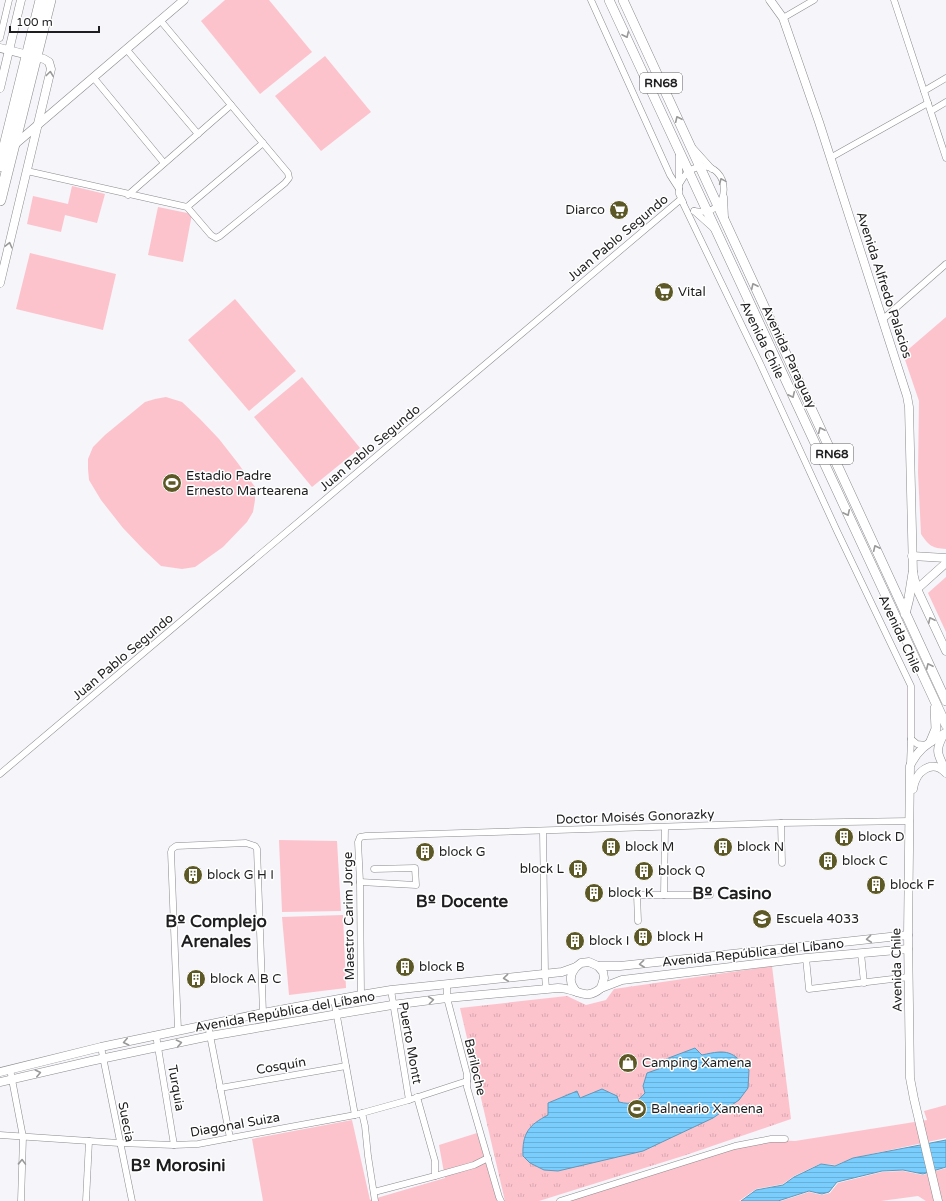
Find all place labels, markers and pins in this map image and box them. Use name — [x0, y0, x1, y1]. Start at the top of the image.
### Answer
supermarket icon: Diarco — [608, 199, 630, 221]
place label: Diarco — [565, 202, 605, 218]
supermarket icon: Vital — [653, 281, 675, 303]
place label: Vital — [678, 284, 706, 300]
place label: Estadio Padre Ernesto Martearena — [186, 468, 309, 499]
sports icon: Estadio Padre Ernesto Martearena — [161, 472, 183, 494]
building icon: block D — [833, 826, 855, 848]
place label: block D — [858, 829, 905, 845]
building icon: block M — [600, 836, 622, 858]
building icon: block N — [712, 836, 734, 858]
place label: block M — [625, 839, 674, 855]
place label: block N — [737, 839, 784, 855]
building icon: block G — [414, 841, 436, 863]
place label: block G — [439, 844, 486, 860]
building icon: block C — [817, 850, 839, 872]
place label: block C — [842, 853, 888, 869]
building icon: block L — [567, 858, 589, 880]
building icon: block Q — [633, 860, 655, 882]
place label: block L — [520, 861, 565, 877]
place label: block Q — [658, 863, 705, 879]
building icon: block G H I — [182, 864, 204, 886]
place label: block G H I — [207, 867, 274, 883]
building icon: block F — [865, 874, 887, 896]
place label: block F — [890, 877, 935, 893]
building icon: block K — [583, 882, 605, 904]
place label: block K — [608, 885, 654, 901]
school or university icon: Escuela 4033 — [751, 908, 773, 930]
place label: Escuela 4033 — [776, 911, 859, 927]
building icon: block H — [632, 926, 654, 948]
place label: block H — [657, 929, 704, 945]
building icon: block I — [564, 930, 586, 952]
place label: block I — [589, 933, 629, 949]
building icon: block B — [394, 956, 416, 978]
place label: block B — [419, 959, 465, 975]
building icon: block A B C — [185, 968, 207, 990]
place label: block A B C — [210, 971, 281, 987]
shop icon: Camping Xamena — [617, 1052, 639, 1074]
place label: Camping Xamena — [642, 1055, 752, 1071]
sports icon: Balneario Xamena — [626, 1098, 648, 1120]
place label: Balneario Xamena — [651, 1101, 763, 1117]

